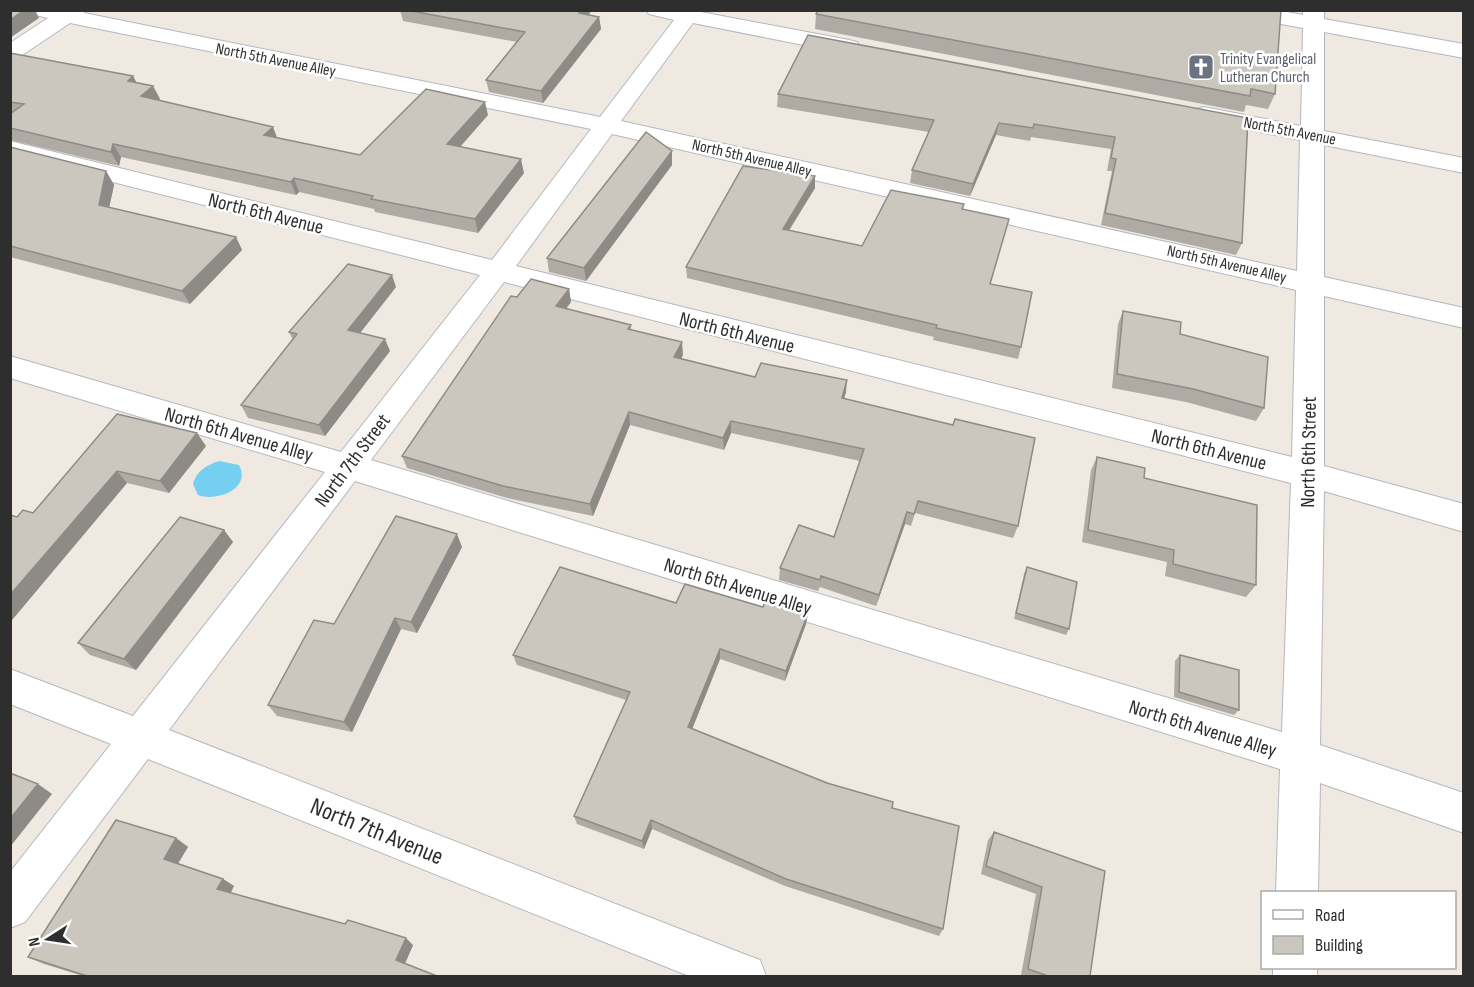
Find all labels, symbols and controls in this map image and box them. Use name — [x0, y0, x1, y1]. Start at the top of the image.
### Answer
street label: North 5th Avenue Alley — [214, 40, 337, 81]
place label: Trinity Evangelical Lutheran Church — [1220, 50, 1316, 87]
church icon: Trinity Evangelical Lutheran Church — [1186, 52, 1216, 82]
street label: North 5th Avenue — [1242, 113, 1338, 150]
street label: North 5th Avenue Alley — [690, 136, 813, 181]
street label: North 6th Avenue — [206, 188, 326, 240]
street label: North 5th Avenue Alley — [1165, 242, 1288, 287]
street label: North 6th Avenue — [677, 307, 797, 359]
street label: North 6th Street — [1296, 396, 1322, 508]
street label: North 6th Avenue Alley — [162, 402, 316, 468]
street label: North 7th Street — [310, 409, 396, 512]
street label: North 6th Avenue — [1149, 424, 1269, 476]
street label: North 6th Avenue Alley — [661, 553, 815, 621]
street label: North 6th Avenue Alley — [1126, 695, 1280, 763]
street label: North 7th Avenue — [306, 792, 447, 871]
legend — [1261, 891, 1456, 969]
text: Road — [1315, 905, 1345, 926]
north arrow — [18, 909, 78, 969]
text: Building — [1315, 935, 1363, 956]
text: N — [25, 936, 45, 948]

